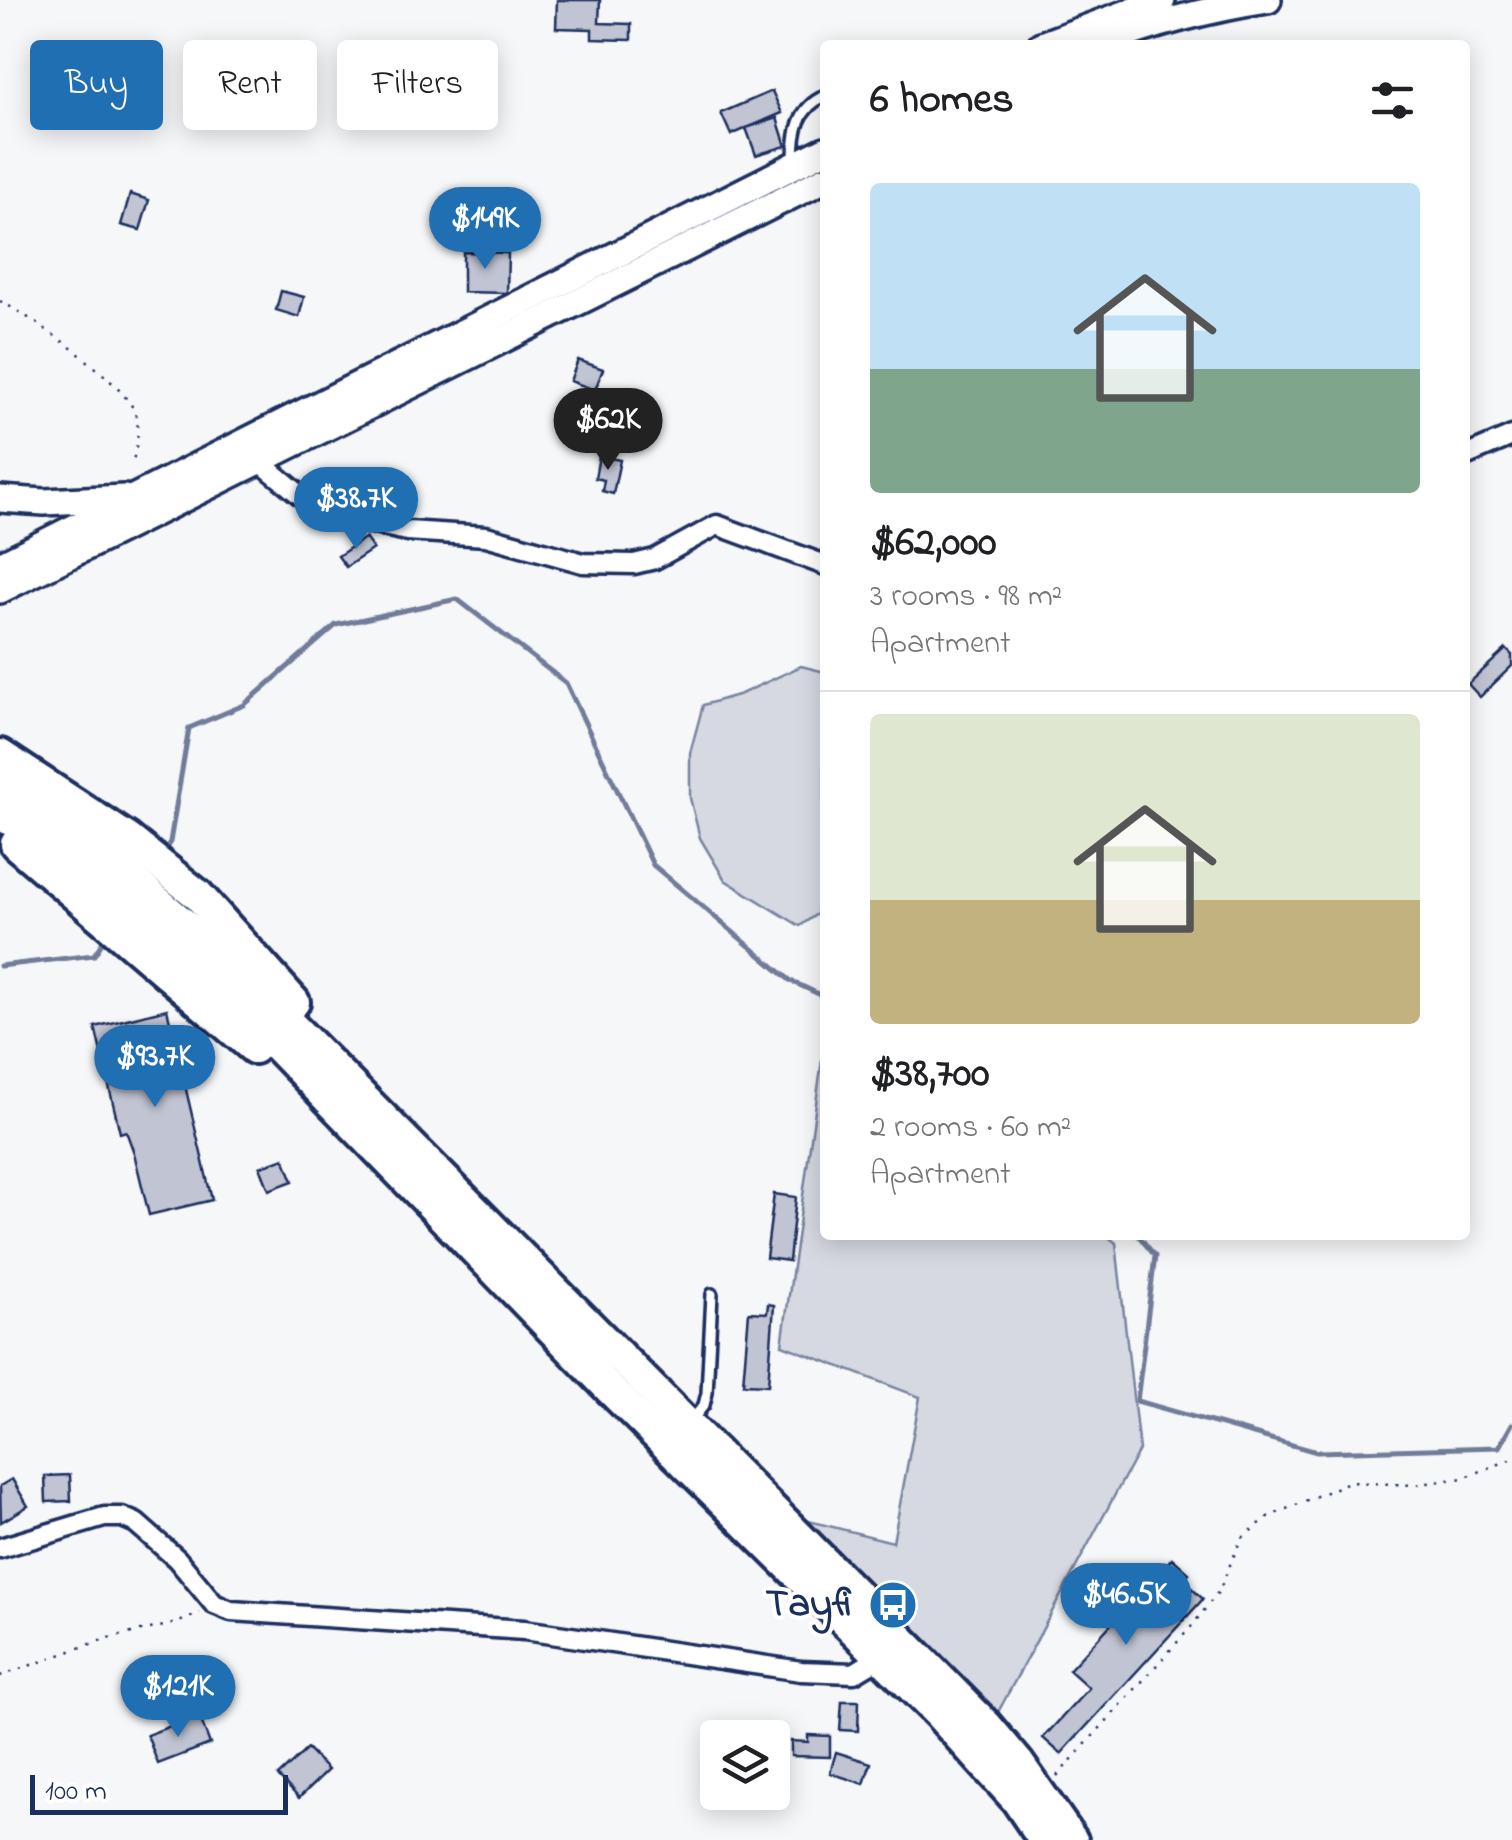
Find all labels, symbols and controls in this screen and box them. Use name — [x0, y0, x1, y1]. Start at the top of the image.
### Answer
chip: Buy — [30, 40, 163, 130]
chip: Rent — [183, 40, 317, 130]
chip: Filters — [337, 40, 498, 130]
text: 6 homes — [870, 70, 1014, 131]
icon: filters — [1365, 73, 1420, 128]
pin: $149K — [415, 187, 555, 272]
text: $149K — [451, 196, 519, 243]
icon: home — [1055, 248, 1235, 428]
pin: $62K — [549, 388, 667, 473]
text: $62K — [576, 397, 640, 444]
pin: $38.7K — [275, 467, 437, 552]
text: $38.7K — [316, 476, 396, 523]
text: $62,000 — [870, 513, 996, 574]
text: 3 rooms · 98 m² — [870, 574, 1062, 621]
text: Apartment — [870, 621, 1011, 668]
icon: home — [1055, 779, 1235, 959]
pin: $93.7K — [74, 1025, 236, 1110]
text: $93.7K — [116, 1034, 194, 1081]
text: $38,700 — [870, 1044, 989, 1105]
text: 2 rooms · 60 m² — [870, 1105, 1071, 1152]
text: Apartment — [870, 1152, 1011, 1199]
pin: $46.5K — [1045, 1563, 1207, 1648]
text: $46.5K — [1083, 1572, 1169, 1619]
place label: Tayfi — [765, 1576, 858, 1635]
bus stop icon: Tayfi — [867, 1579, 919, 1631]
pin: $121K — [108, 1655, 248, 1740]
text: $121K — [142, 1664, 214, 1711]
map controls — [700, 1720, 790, 1810]
button: layers — [700, 1720, 790, 1810]
scale bar — [30, 1770, 288, 1814]
text: 100 m — [45, 1772, 107, 1813]

